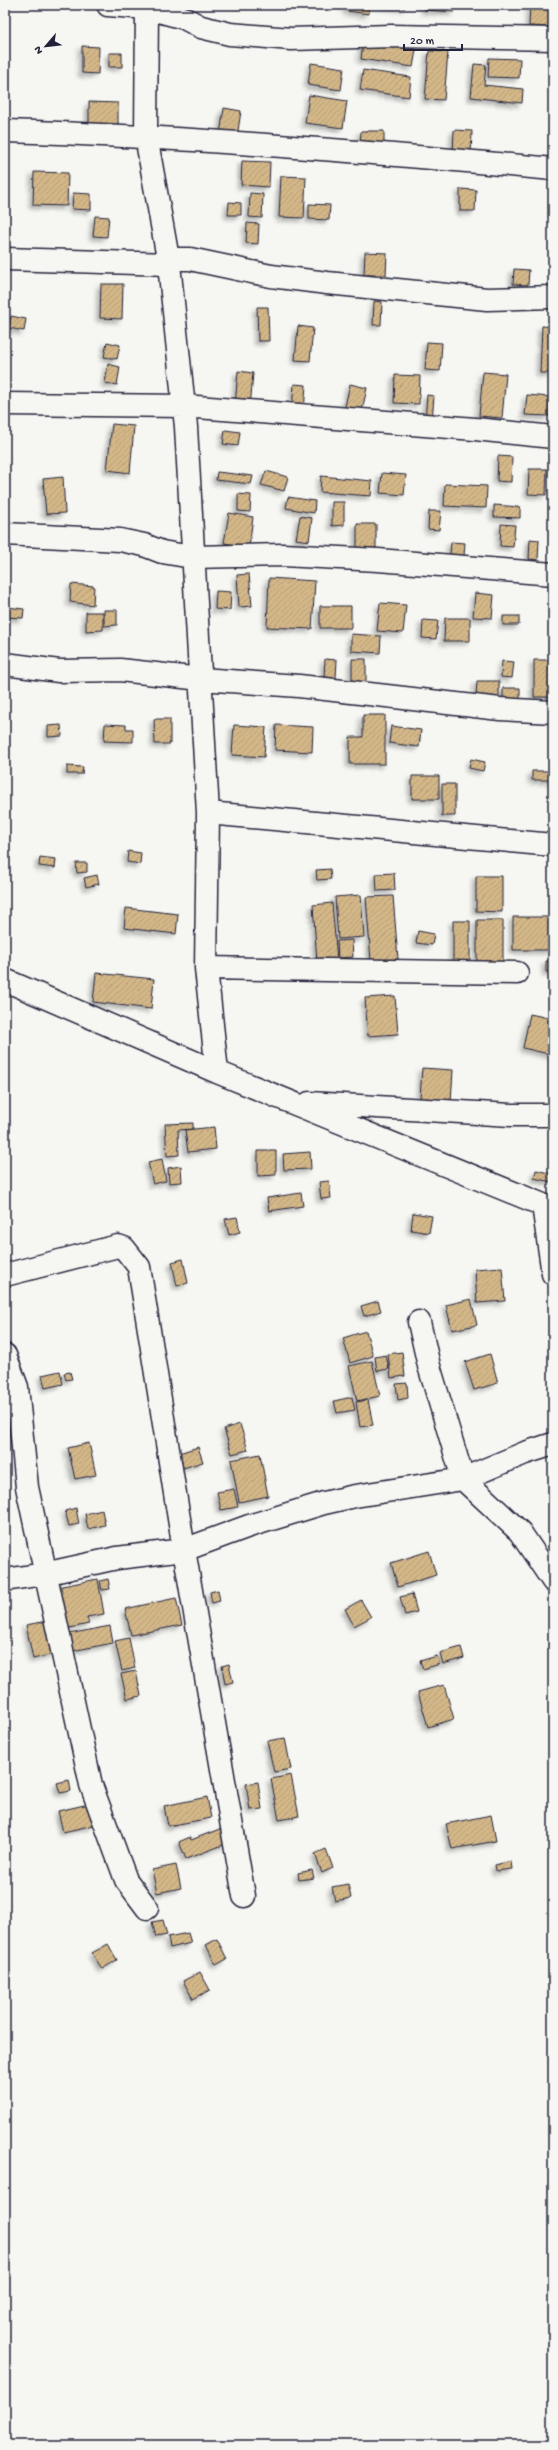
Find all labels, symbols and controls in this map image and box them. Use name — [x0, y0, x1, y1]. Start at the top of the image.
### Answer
north arrow — [26, 26, 66, 66]
scale bar — [404, 26, 462, 52]
text: 20 m — [410, 35, 435, 49]
text: N — [32, 44, 46, 56]

